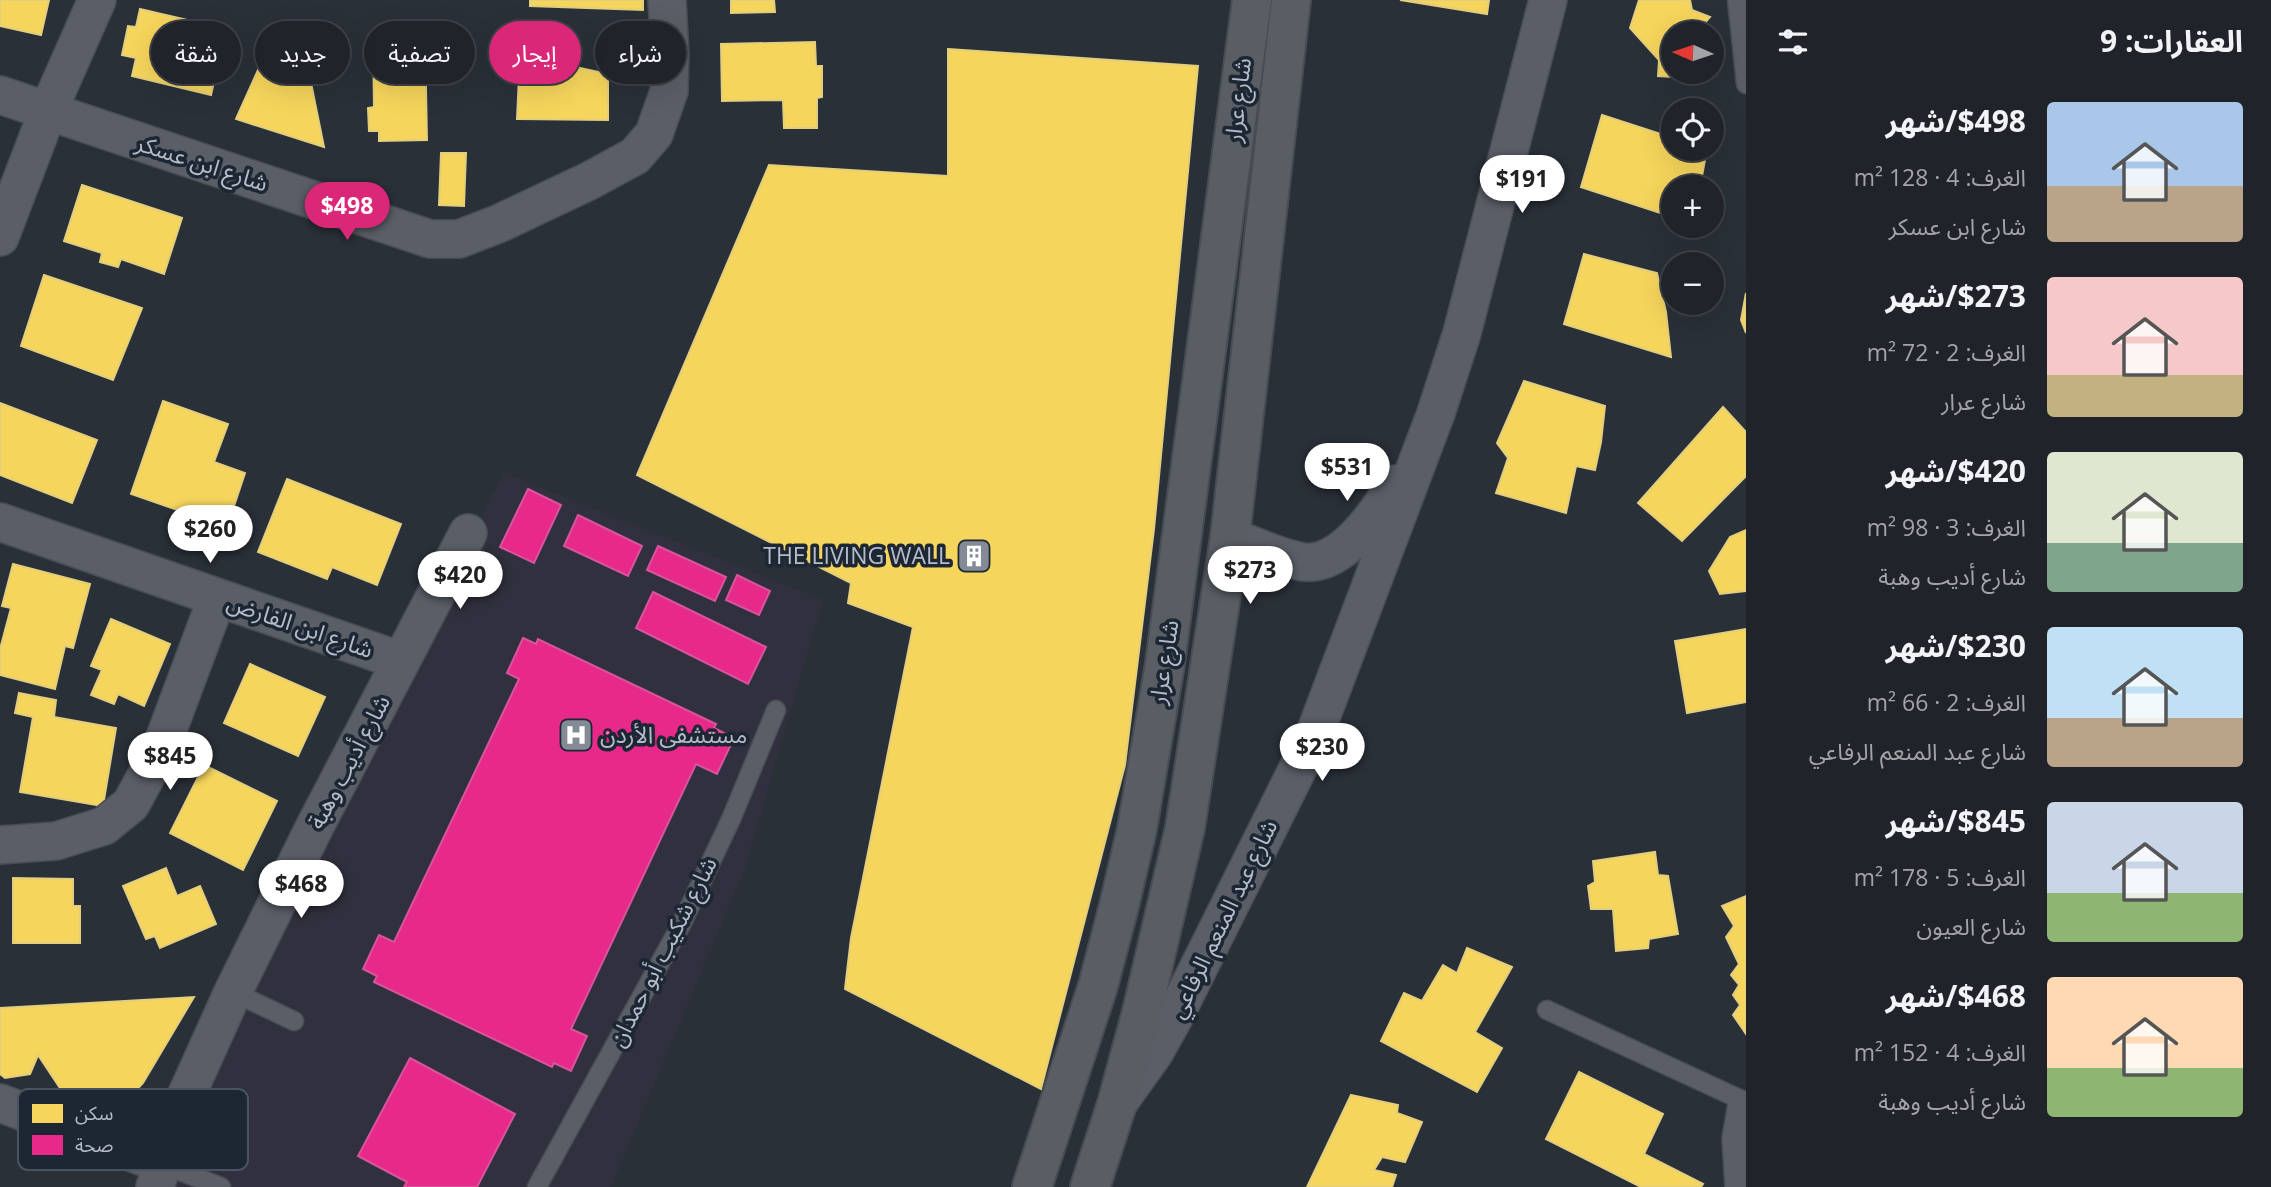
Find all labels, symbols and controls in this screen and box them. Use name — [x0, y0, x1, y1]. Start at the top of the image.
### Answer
text: العقارات: 9 — [2100, 20, 2243, 61]
chip: شقة — [151, 21, 241, 84]
chip: جديد — [255, 21, 350, 84]
chip: تصفية — [364, 21, 475, 84]
chip: إيجار — [489, 21, 581, 84]
chip: شراء — [595, 21, 686, 84]
north arrow — [1661, 21, 1724, 84]
map controls — [1661, 21, 1724, 315]
icon: filters — [1774, 23, 1812, 61]
street label: شارع عرار — [1216, 56, 1260, 145]
button: locate — [1661, 98, 1724, 161]
text: $498/شهر — [1886, 100, 2026, 141]
street label: شارع ابن عسكر — [131, 125, 272, 200]
icon: home — [2103, 130, 2187, 214]
pin: $191 — [1481, 156, 1563, 215]
text: الغرف: 4 · 128 m² — [1854, 161, 2026, 193]
text: $191 — [1496, 162, 1548, 194]
button: + — [1661, 175, 1724, 238]
pin: $498 — [306, 182, 388, 242]
text: $498 — [321, 189, 373, 221]
text: شارع ابن عسكر — [1889, 210, 2026, 242]
button: − — [1661, 252, 1724, 315]
text: $273/شهر — [1886, 275, 2026, 316]
icon: home — [2103, 305, 2187, 389]
text: الغرف: 2 · 72 m² — [1867, 336, 2026, 368]
text: شارع عرار — [1941, 385, 2026, 417]
pin: $531 — [1306, 444, 1388, 503]
text: $531 — [1321, 450, 1373, 482]
text: $420/شهر — [1886, 450, 2026, 491]
icon: home — [2103, 480, 2187, 564]
pin: $260 — [169, 505, 251, 565]
text: الغرف: 3 · 98 m² — [1867, 511, 2026, 543]
text: $260 — [184, 512, 236, 544]
building icon: THE LIVING WALL — [955, 537, 993, 575]
place label: THE LIVING WALL — [763, 539, 950, 571]
pin: $273 — [1209, 546, 1291, 606]
pin: $420 — [419, 552, 501, 611]
text: $273 — [1224, 553, 1276, 585]
text: $420 — [434, 558, 486, 590]
text: شارع أديب وهبة — [1878, 560, 2026, 592]
street label: شارع ابن الفارض — [222, 585, 378, 667]
street label: شارع عرار — [1140, 617, 1187, 708]
text: $230/شهر — [1886, 625, 2026, 666]
icon: home — [2103, 655, 2187, 739]
text: الغرف: 2 · 66 m² — [1867, 686, 2026, 718]
street label: شارع أديب وهبة — [299, 689, 399, 835]
hospital icon: مستشفى الأردن — [557, 716, 595, 754]
place label: مستشفى الأردن — [600, 718, 747, 750]
pin: $230 — [1281, 724, 1363, 783]
text: $230 — [1296, 730, 1348, 762]
pin: $845 — [129, 732, 211, 792]
text: شارع عبد المنعم الرفاعي — [1809, 735, 2026, 767]
text: $845 — [144, 739, 196, 771]
text: $845/شهر — [1886, 800, 2026, 841]
street label: شارع عبد المنعم الرفاعي — [1160, 814, 1286, 1024]
icon: home — [2103, 830, 2187, 914]
street label: شارع شكيب أبو حمدان — [600, 851, 726, 1053]
pin: $468 — [260, 860, 342, 920]
text: الغرف: 5 · 178 m² — [1854, 861, 2026, 893]
text: $468 — [275, 867, 327, 899]
text: شارع العيون — [1917, 910, 2026, 942]
text: $468/شهر — [1886, 975, 2026, 1016]
icon: home — [2103, 1005, 2187, 1089]
text: الغرف: 4 · 152 m² — [1854, 1036, 2026, 1068]
text: شارع أديب وهبة — [1878, 1085, 2026, 1117]
legend — [18, 1089, 248, 1170]
text: سكن — [75, 1100, 113, 1126]
text: صحة — [75, 1132, 114, 1158]

